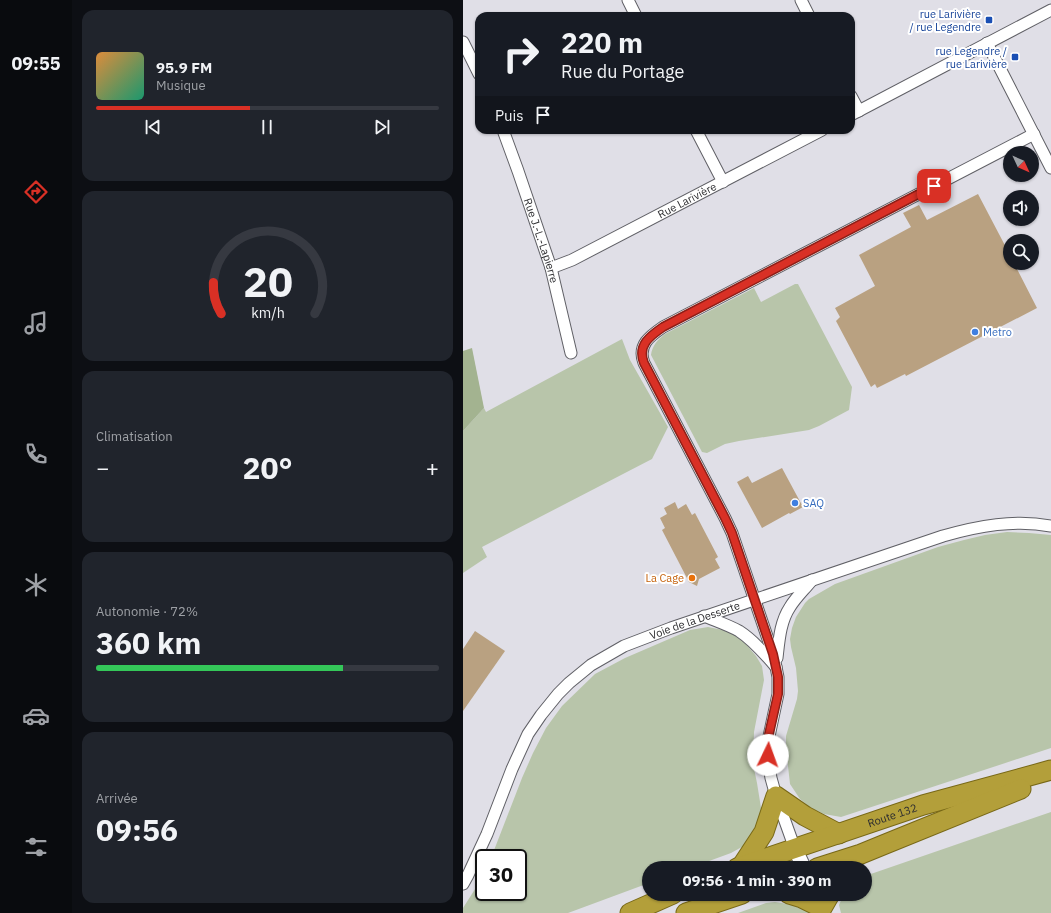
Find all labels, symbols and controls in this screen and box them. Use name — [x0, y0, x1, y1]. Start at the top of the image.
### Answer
place label: rue Larivière / rue Legendre — [909, 7, 981, 34]
marker: rue Larivière / rue Legendre — [984, 15, 994, 25]
text: 220 m — [561, 24, 643, 61]
icon: right — [495, 28, 547, 80]
place label: rue Legendre / rue Larivière — [935, 44, 1007, 71]
text: 09:55 — [11, 52, 61, 75]
marker: rue Legendre / rue Larivière — [1010, 52, 1020, 62]
text: 95.9 FM — [156, 58, 212, 77]
text: Rue du Portage — [561, 60, 684, 83]
text: Musique — [156, 77, 206, 94]
icon: arrive — [532, 104, 554, 126]
text: Puis — [495, 106, 524, 125]
icon: previous — [142, 116, 164, 138]
icon: pause — [256, 116, 278, 138]
icon: next — [371, 116, 393, 138]
north arrow — [1003, 146, 1039, 182]
map controls — [1003, 146, 1039, 270]
pin — [917, 169, 951, 203]
icon: arrive — [923, 175, 945, 197]
icon: directions — [22, 178, 50, 206]
street label: Rue Larivière — [655, 179, 719, 221]
button: sound — [1003, 190, 1039, 226]
street label: Rue J.-L.-Lapierre — [521, 196, 561, 284]
button: search — [1003, 234, 1039, 270]
text: 20 — [243, 254, 292, 308]
text: km/h — [251, 302, 284, 321]
icon: music — [22, 309, 50, 337]
place label: Metro — [983, 325, 1012, 339]
marker: Metro — [970, 327, 980, 337]
text: Climatisation — [96, 428, 173, 445]
icon: phone — [22, 440, 50, 468]
text: 20° — [242, 448, 293, 487]
text: − — [96, 453, 109, 482]
text: + — [426, 453, 439, 482]
place label: SAQ — [803, 496, 824, 510]
marker: SAQ — [790, 498, 800, 508]
icon: climate — [22, 571, 50, 599]
place label: La Cage — [646, 571, 684, 585]
marker: La Cage — [687, 573, 697, 583]
street label: Voie de la Desserte — [648, 598, 742, 643]
text: Autonomie · 72% — [96, 603, 198, 620]
text: 360 km — [96, 623, 201, 662]
icon: car — [22, 702, 50, 730]
position arrow — [747, 734, 789, 776]
text: Arrivée — [96, 790, 138, 807]
street label: Route 132 — [866, 800, 919, 830]
text: 09:56 — [96, 810, 178, 849]
icon: filters — [22, 833, 50, 861]
speed limit sign: 30 — [475, 849, 527, 901]
text: 09:56 · 1 min · 390 m — [683, 871, 831, 890]

